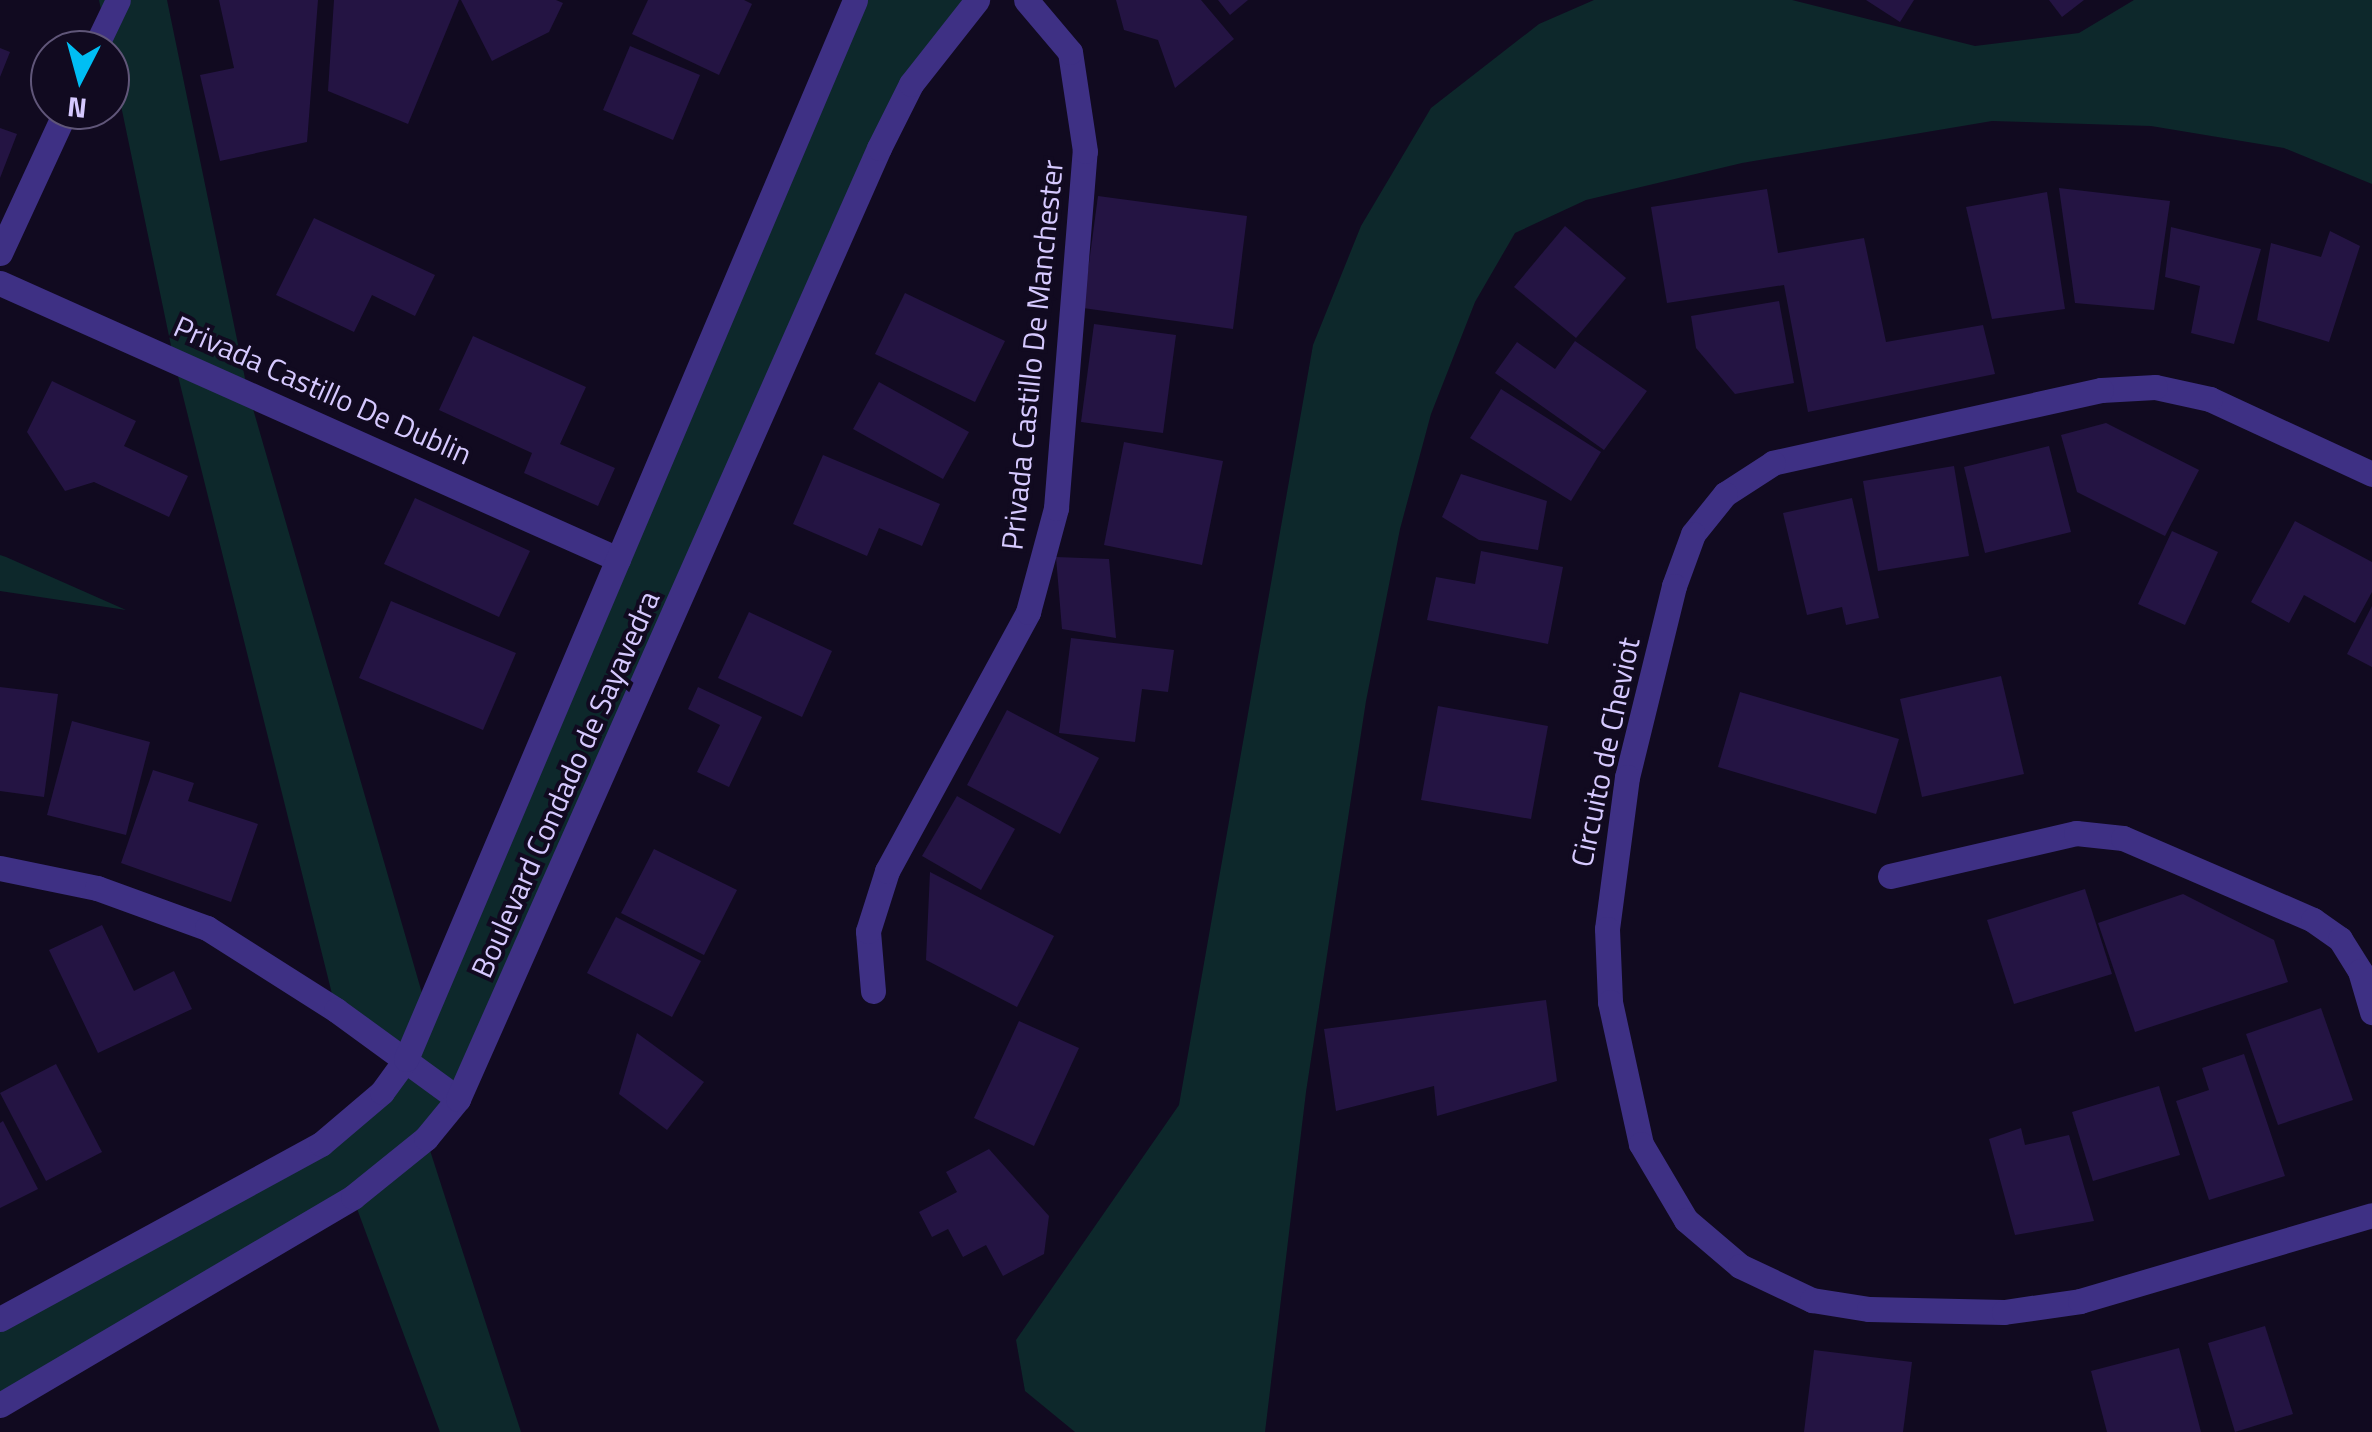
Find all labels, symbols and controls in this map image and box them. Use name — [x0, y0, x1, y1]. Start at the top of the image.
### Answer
north arrow — [30, 30, 130, 130]
text: N — [65, 86, 89, 131]
street label: Privada Castillo De Manchester — [994, 158, 1070, 552]
street label: Privada Castillo De Dublin — [169, 308, 477, 472]
street label: Boulevard Condado de Sayavedra — [463, 585, 667, 983]
street label: Circuito de Cheviot — [1563, 634, 1647, 870]

